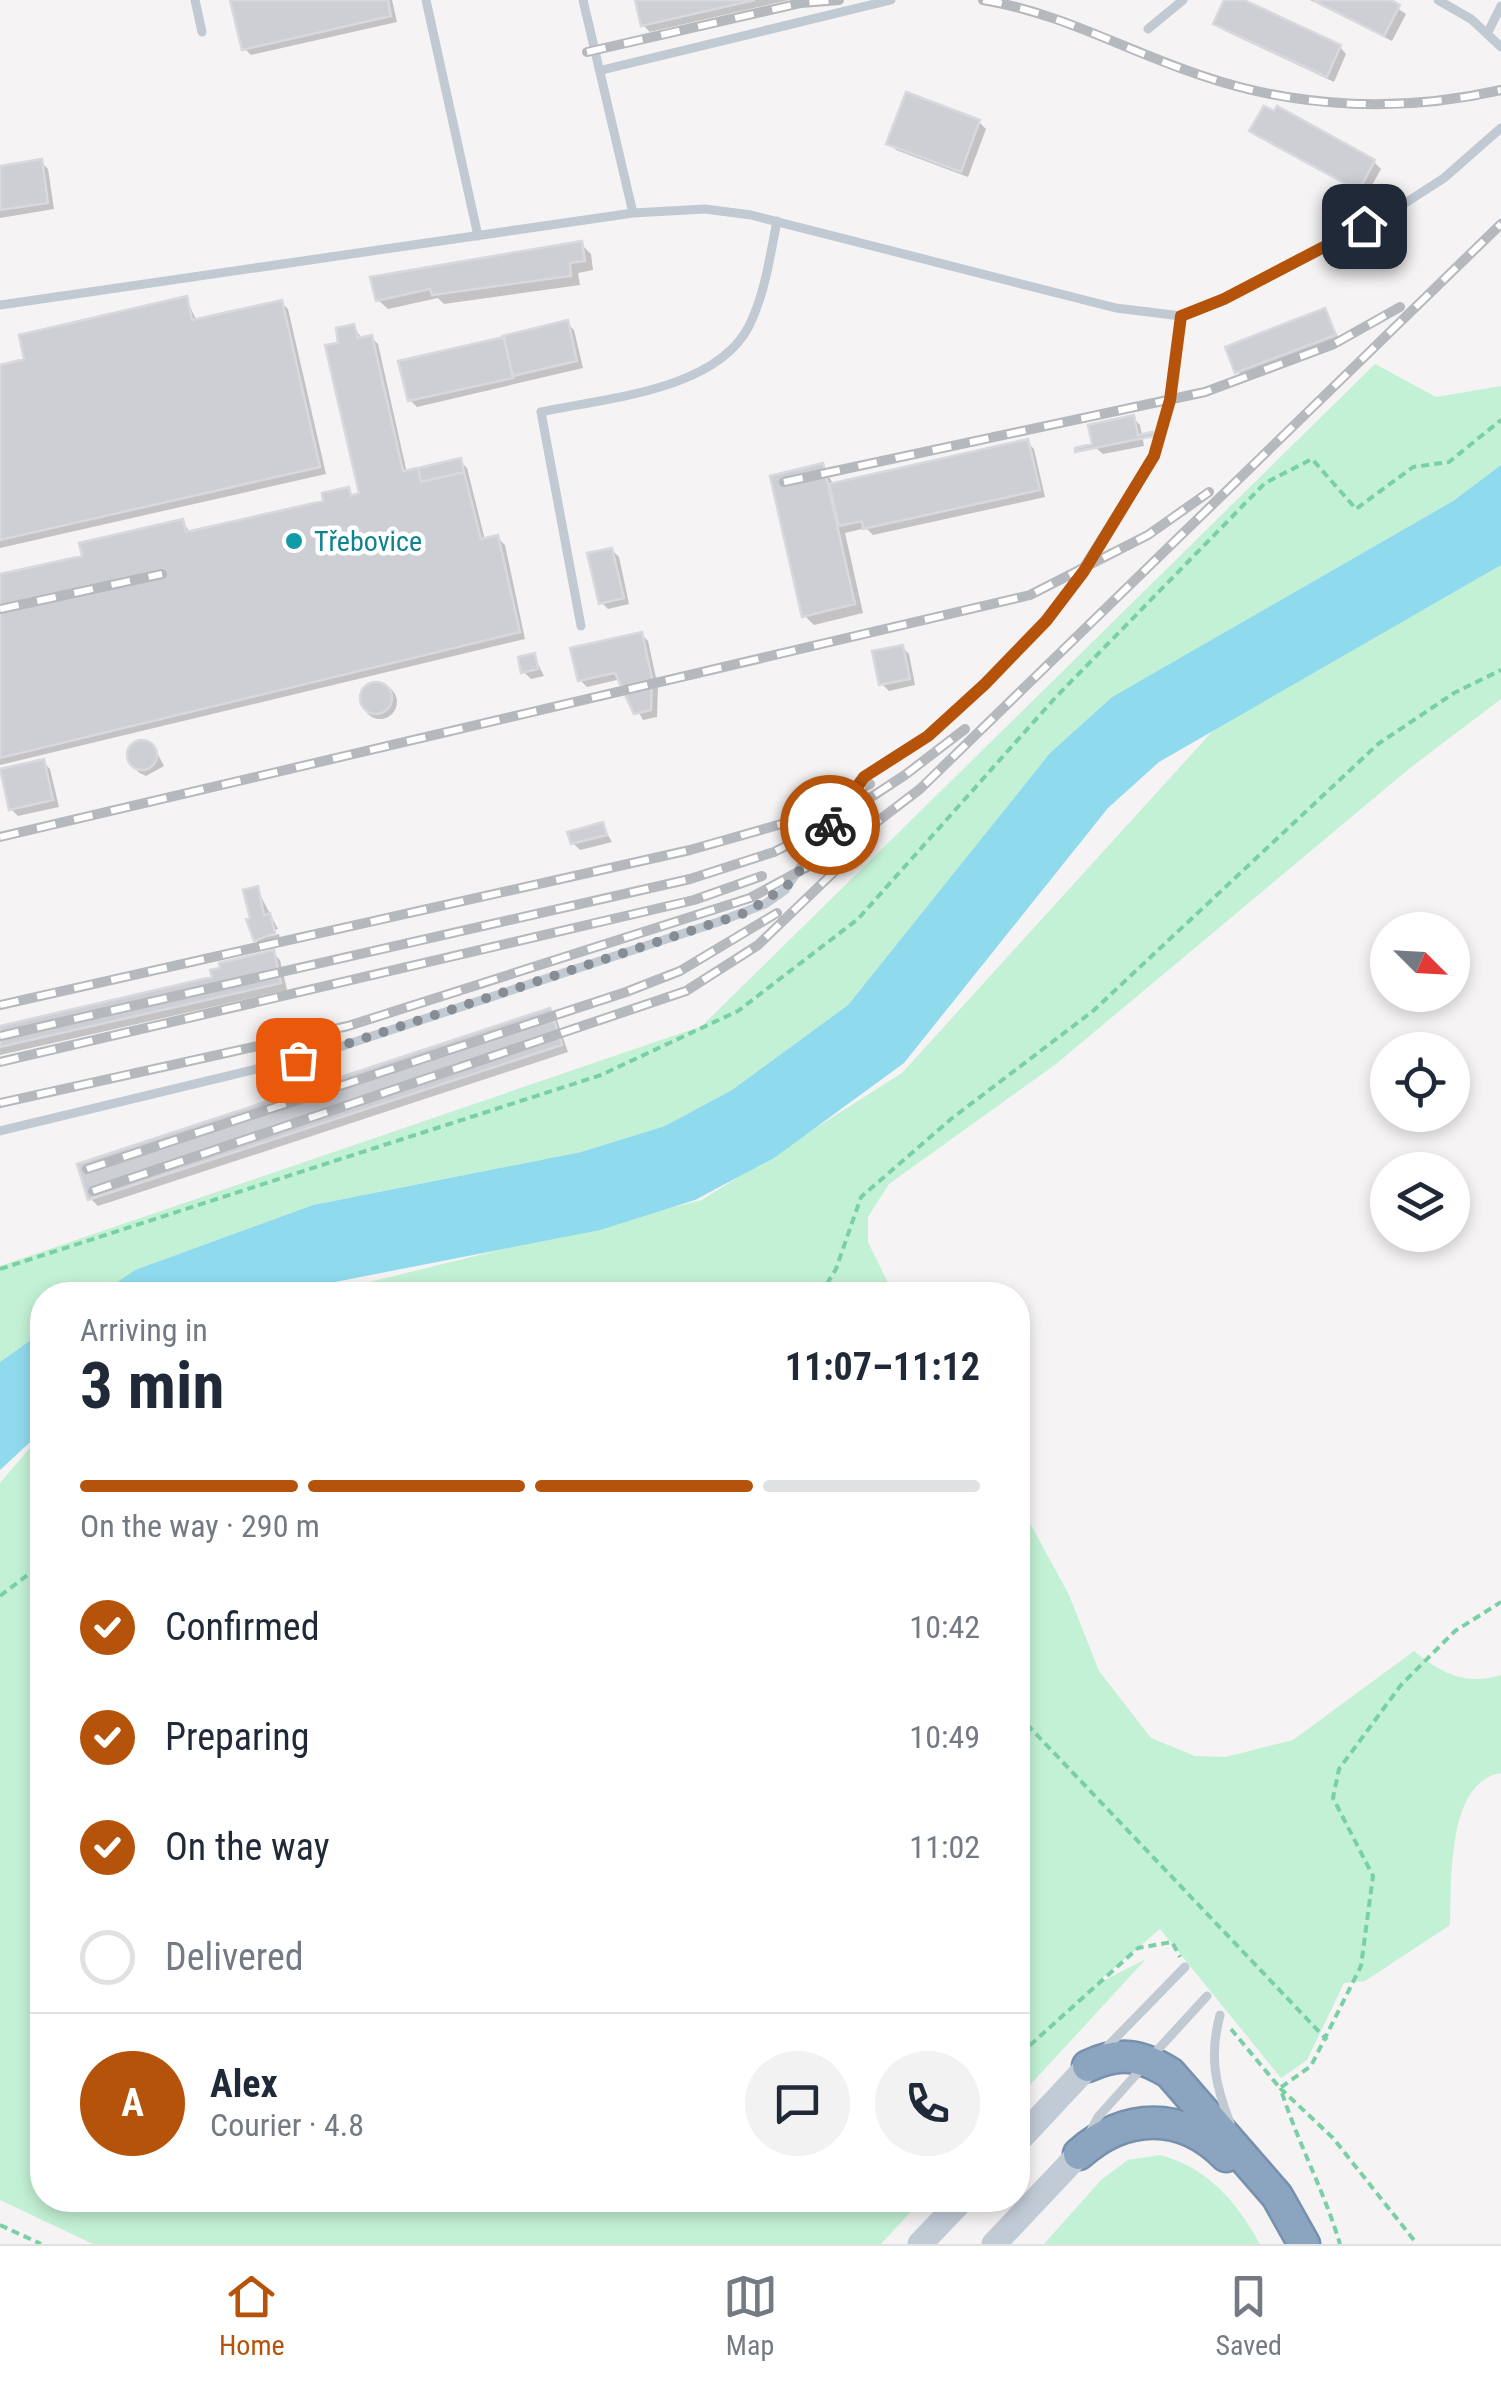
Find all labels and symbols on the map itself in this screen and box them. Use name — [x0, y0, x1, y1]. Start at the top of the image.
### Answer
pin — [1322, 184, 1407, 269]
place label: Třebovice — [314, 525, 422, 558]
marker: Třebovice — [283, 530, 305, 552]
courier — [780, 775, 880, 875]
north arrow — [1370, 912, 1470, 1012]
pin — [256, 1018, 341, 1103]

